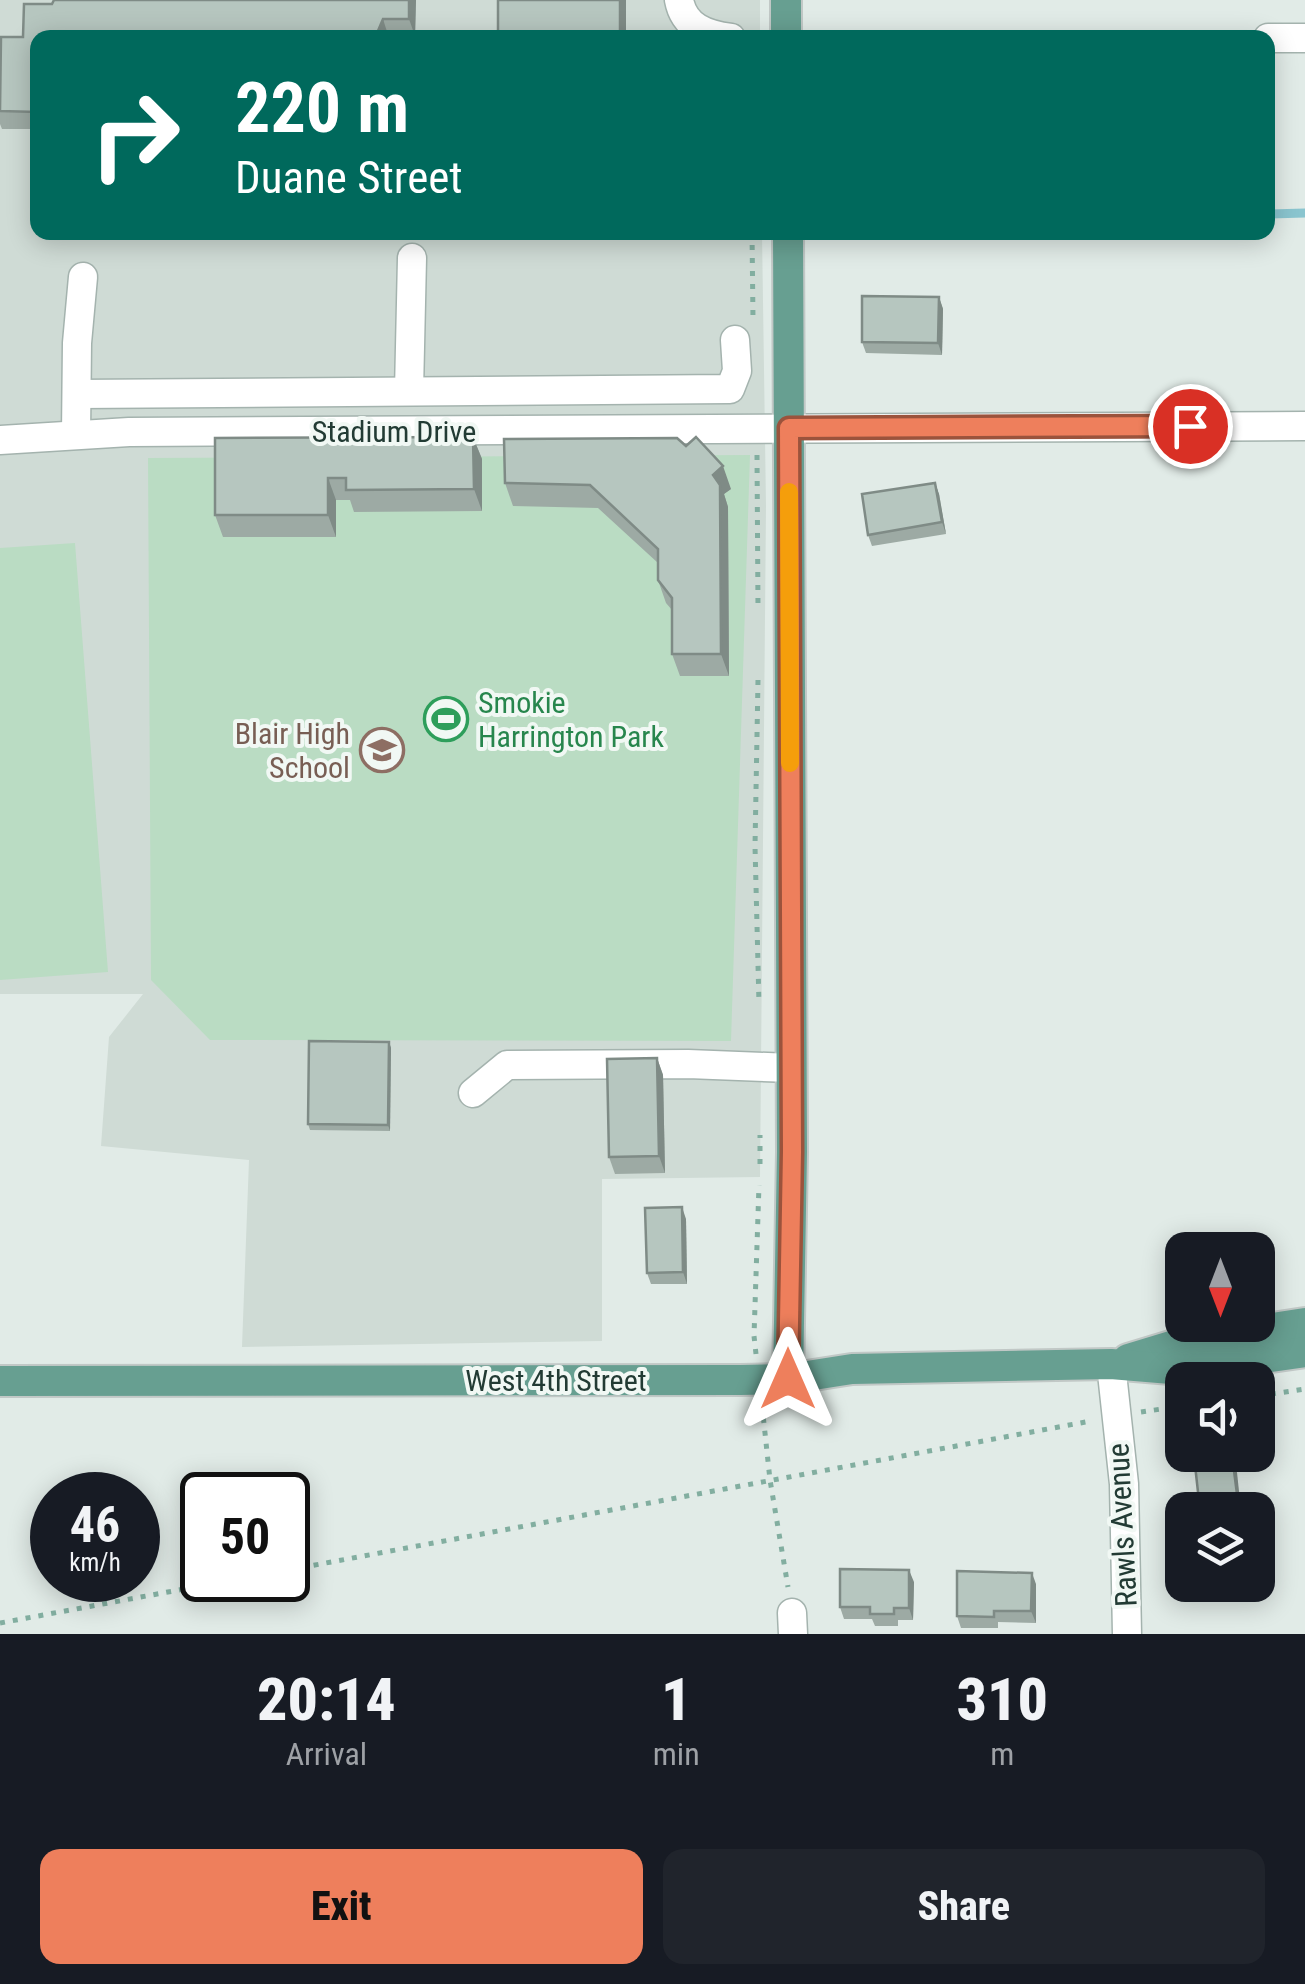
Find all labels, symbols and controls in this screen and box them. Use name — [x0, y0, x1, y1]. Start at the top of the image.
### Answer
text: 220 m — [235, 67, 409, 149]
icon: right — [70, 70, 200, 200]
text: Duane Street — [235, 151, 463, 204]
pin — [1148, 384, 1233, 469]
icon: arrive — [1163, 399, 1218, 454]
street label: Stadium Drive — [312, 414, 476, 449]
place label: Smokie Harrington Park — [478, 685, 665, 754]
sports icon: Smokie Harrington Park — [423, 696, 469, 742]
place label: Blair High School — [235, 716, 350, 785]
school or university icon: Blair High School — [359, 727, 405, 773]
north arrow — [1165, 1232, 1275, 1342]
map controls — [1165, 1232, 1275, 1602]
position arrow — [736, 1327, 840, 1431]
button: sound — [1165, 1362, 1275, 1472]
street label: West 4th Street — [465, 1363, 647, 1398]
street label: Rawls Avenue — [1100, 1442, 1144, 1608]
speed limit sign: 50 — [180, 1472, 310, 1602]
button: layers — [1165, 1492, 1275, 1602]
text: 46 — [70, 1496, 120, 1554]
text: km/h — [69, 1548, 121, 1577]
text: 20:14 — [257, 1664, 396, 1735]
text: 1 — [661, 1664, 691, 1735]
text: 310 — [957, 1664, 1048, 1735]
text: Arrival — [286, 1735, 367, 1773]
text: min — [653, 1735, 700, 1773]
text: m — [990, 1735, 1014, 1773]
button: Exit — [40, 1849, 643, 1964]
button: Share — [663, 1849, 1265, 1964]

